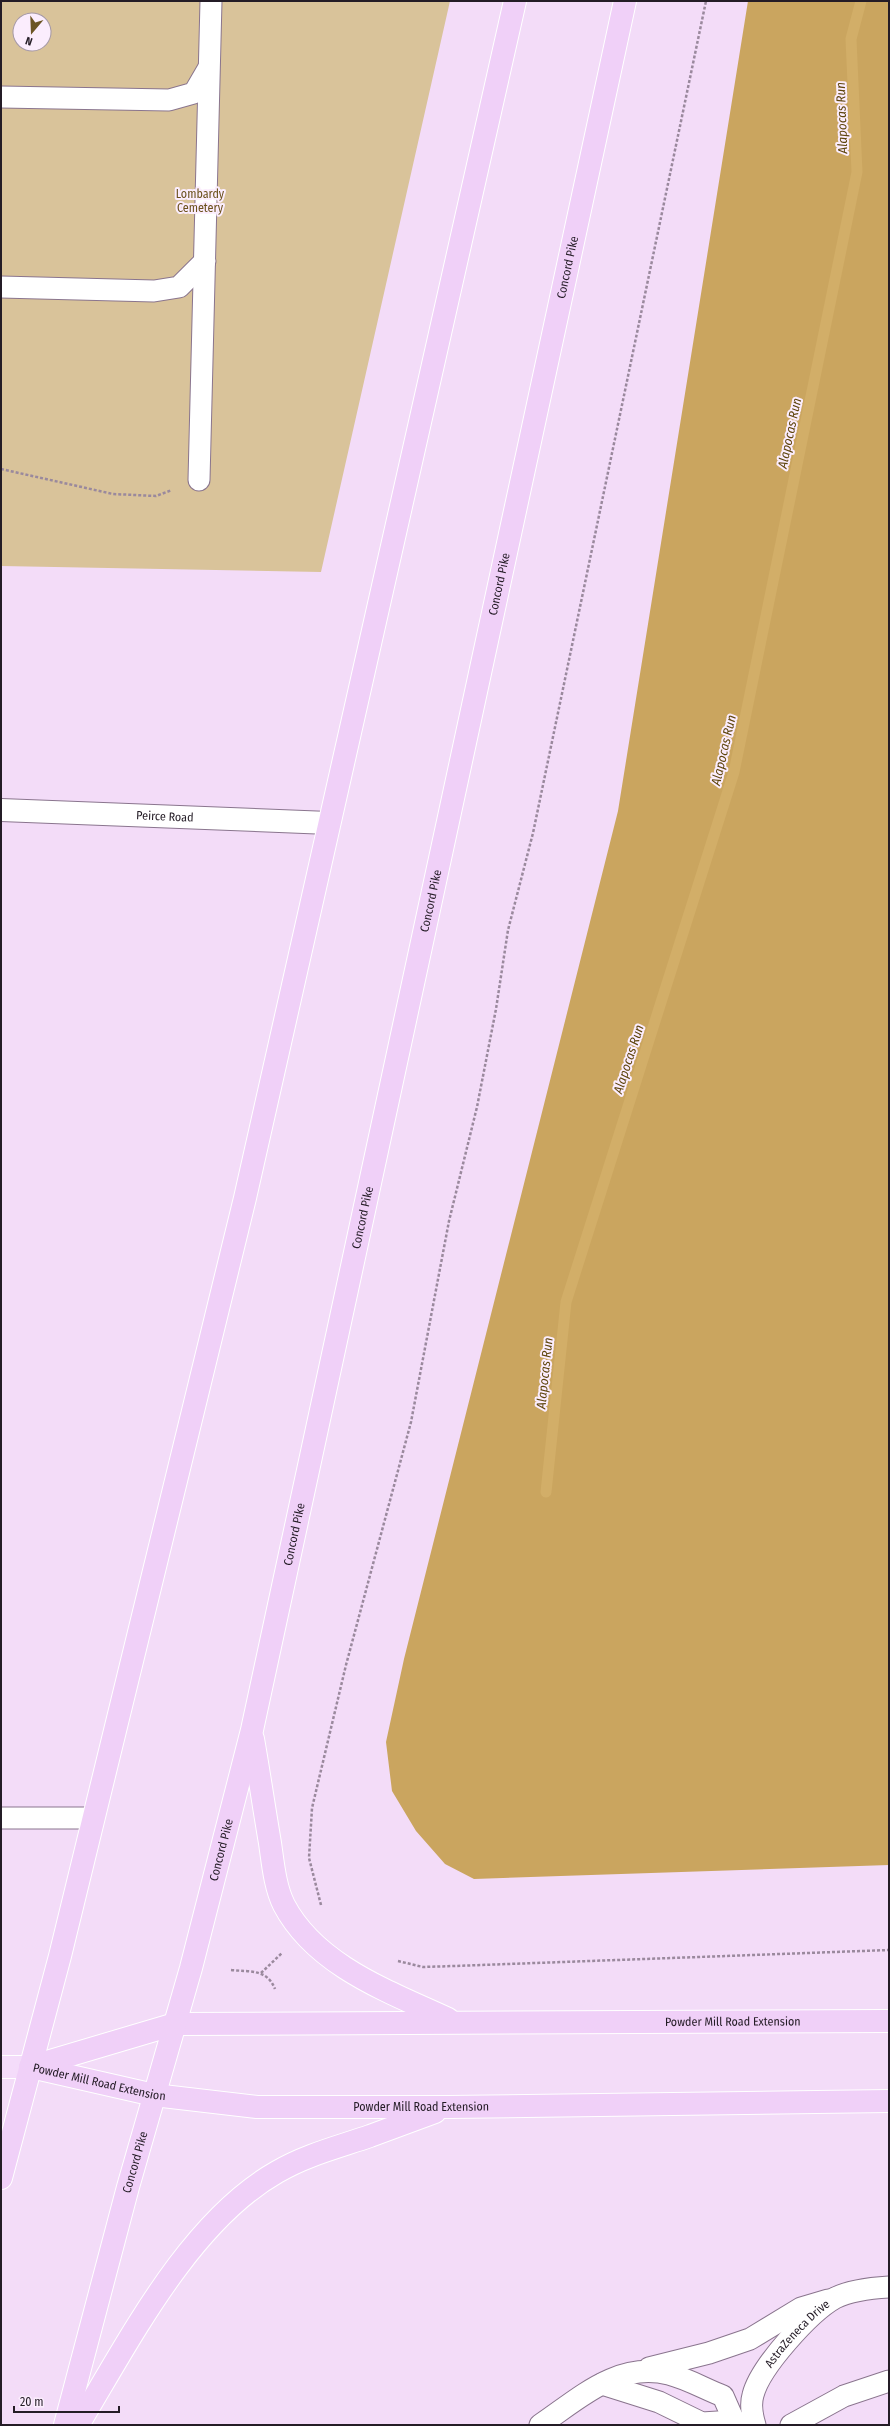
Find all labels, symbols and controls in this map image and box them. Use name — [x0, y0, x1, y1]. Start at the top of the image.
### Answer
north arrow — [12, 12, 52, 52]
text: N — [24, 34, 34, 48]
water label: Alapocas Run — [833, 82, 850, 155]
park label: Lombardy Cemetery — [176, 187, 225, 215]
street label: Concord Pike — [554, 235, 581, 300]
water label: Alapocas Run — [774, 396, 804, 471]
street label: Concord Pike — [486, 552, 513, 617]
water label: Alapocas Run — [708, 713, 739, 788]
street label: Peirce Road — [136, 808, 194, 825]
street label: Concord Pike — [417, 868, 444, 933]
water label: Alapocas Run — [610, 1023, 647, 1096]
street label: Concord Pike — [349, 1185, 376, 1250]
water label: Alapocas Run — [533, 1336, 556, 1410]
street label: Concord Pike — [281, 1502, 308, 1567]
street label: Concord Pike — [207, 1817, 236, 1882]
street label: Powder Mill Road Extension — [665, 2014, 801, 2029]
street label: Powder Mill Road Extension — [32, 2061, 166, 2103]
street label: Powder Mill Road Extension — [353, 2099, 489, 2114]
street label: Concord Pike — [120, 2130, 151, 2195]
street label: AstraZeneca Drive — [762, 2297, 832, 2370]
scale bar — [14, 2388, 119, 2414]
text: 20 m — [20, 2395, 44, 2409]

